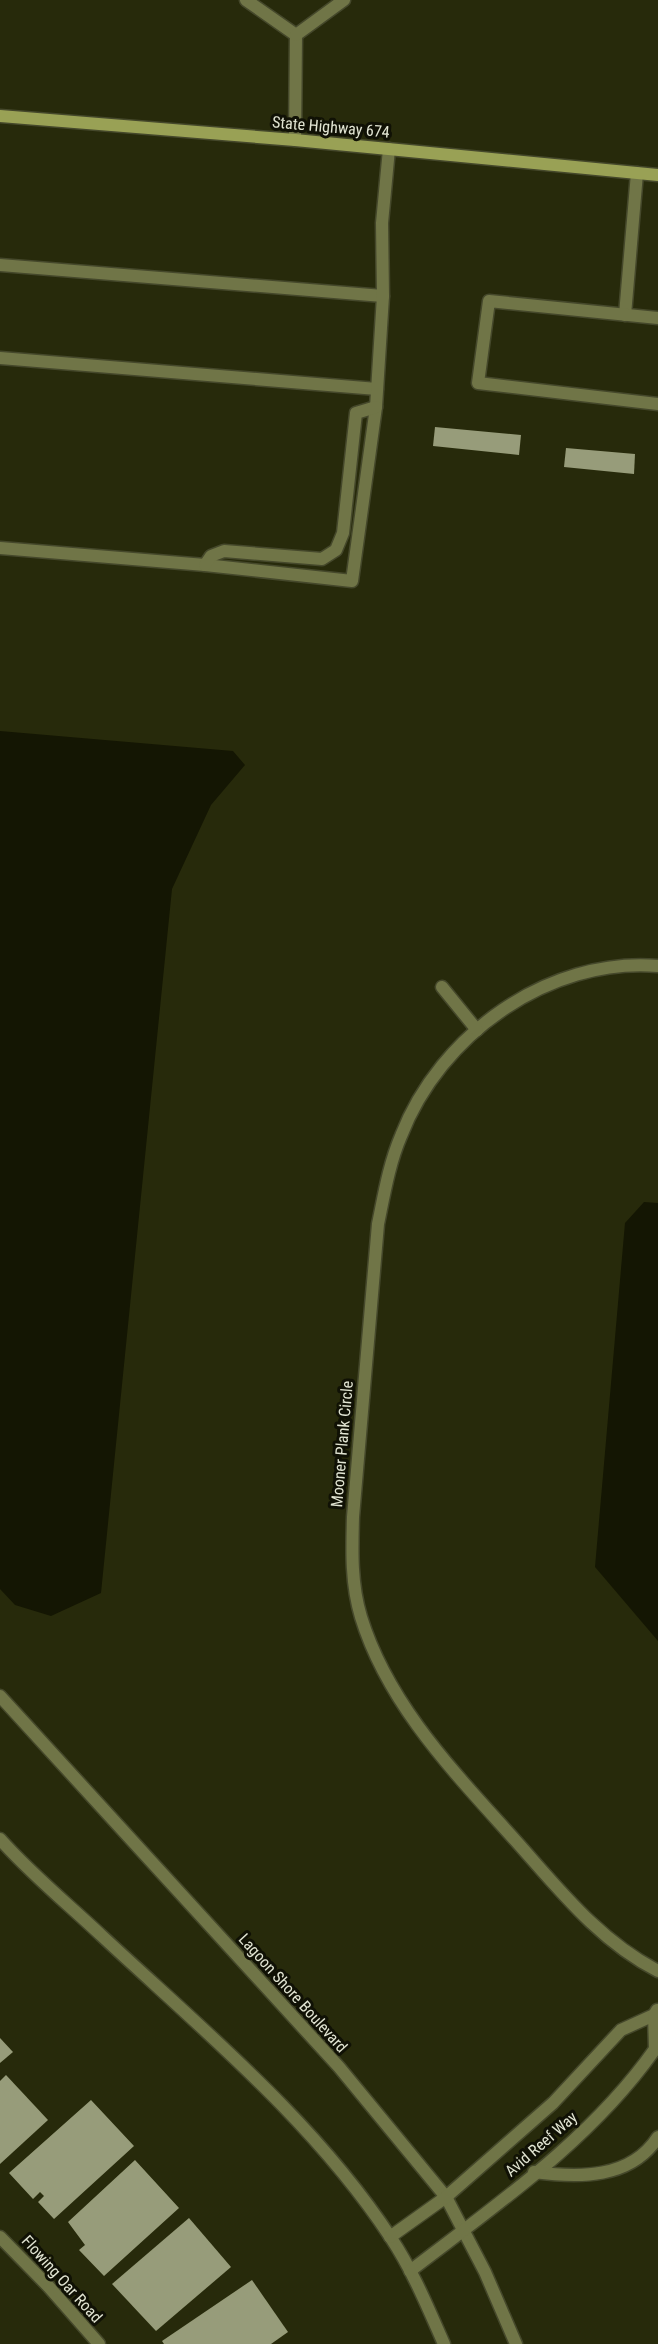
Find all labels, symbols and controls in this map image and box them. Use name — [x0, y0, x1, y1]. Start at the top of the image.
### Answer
street label: State Highway 674 — [271, 112, 391, 142]
street label: Mooner Plank Circle — [327, 1380, 357, 1508]
street label: Lagoon Shore Boulevard — [235, 1930, 351, 2056]
street label: Avid Reef Way — [501, 2107, 581, 2180]
street label: Flowing Oar Road — [18, 2231, 106, 2327]

